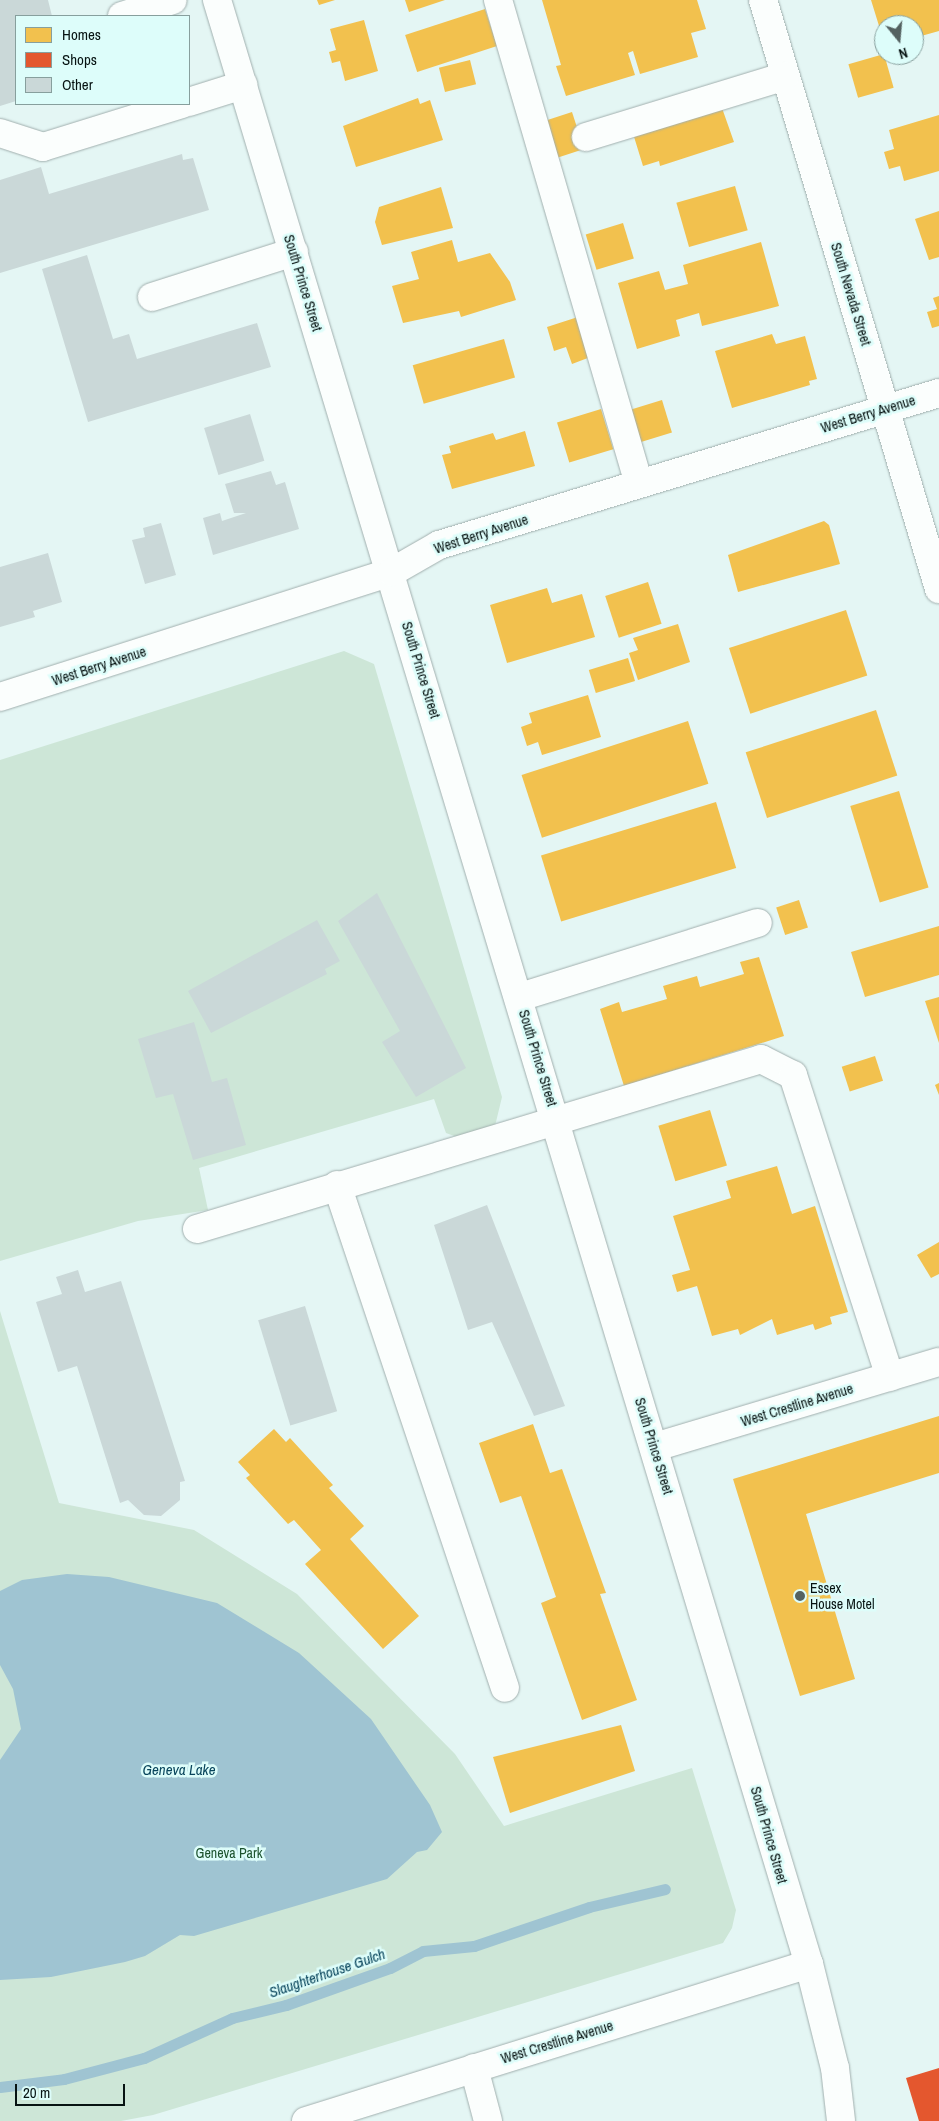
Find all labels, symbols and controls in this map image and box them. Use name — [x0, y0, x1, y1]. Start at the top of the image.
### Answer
legend — [15, 15, 190, 105]
north arrow — [874, 15, 924, 65]
text: Homes — [62, 24, 101, 45]
text: N — [897, 44, 910, 63]
text: Shops — [62, 49, 97, 70]
text: Other — [62, 74, 93, 95]
street label: South Prince Street — [280, 233, 326, 333]
street label: South Nevada Street — [827, 241, 875, 347]
street label: West Berry Avenue — [818, 392, 918, 436]
street label: West Berry Avenue — [432, 511, 530, 557]
street label: South Prince Street — [398, 620, 444, 720]
street label: West Berry Avenue — [50, 643, 148, 689]
street label: South Prince Street — [515, 1008, 561, 1108]
street label: West Crestline Avenue — [739, 1380, 855, 1430]
street label: South Prince Street — [631, 1396, 677, 1496]
place label: Essex House Motel — [810, 1580, 874, 1612]
marker: Essex House Motel — [794, 1590, 806, 1602]
water label: Geneva Lake — [142, 1761, 216, 1779]
street label: South Prince Street — [747, 1785, 791, 1885]
park label: Geneva Park — [195, 1845, 263, 1861]
water label: Slaughterhouse Gulch — [267, 1945, 387, 2001]
street label: West Crestline Avenue — [499, 2017, 615, 2067]
scale bar — [18, 2074, 128, 2106]
text: 20 m — [23, 2082, 50, 2103]

